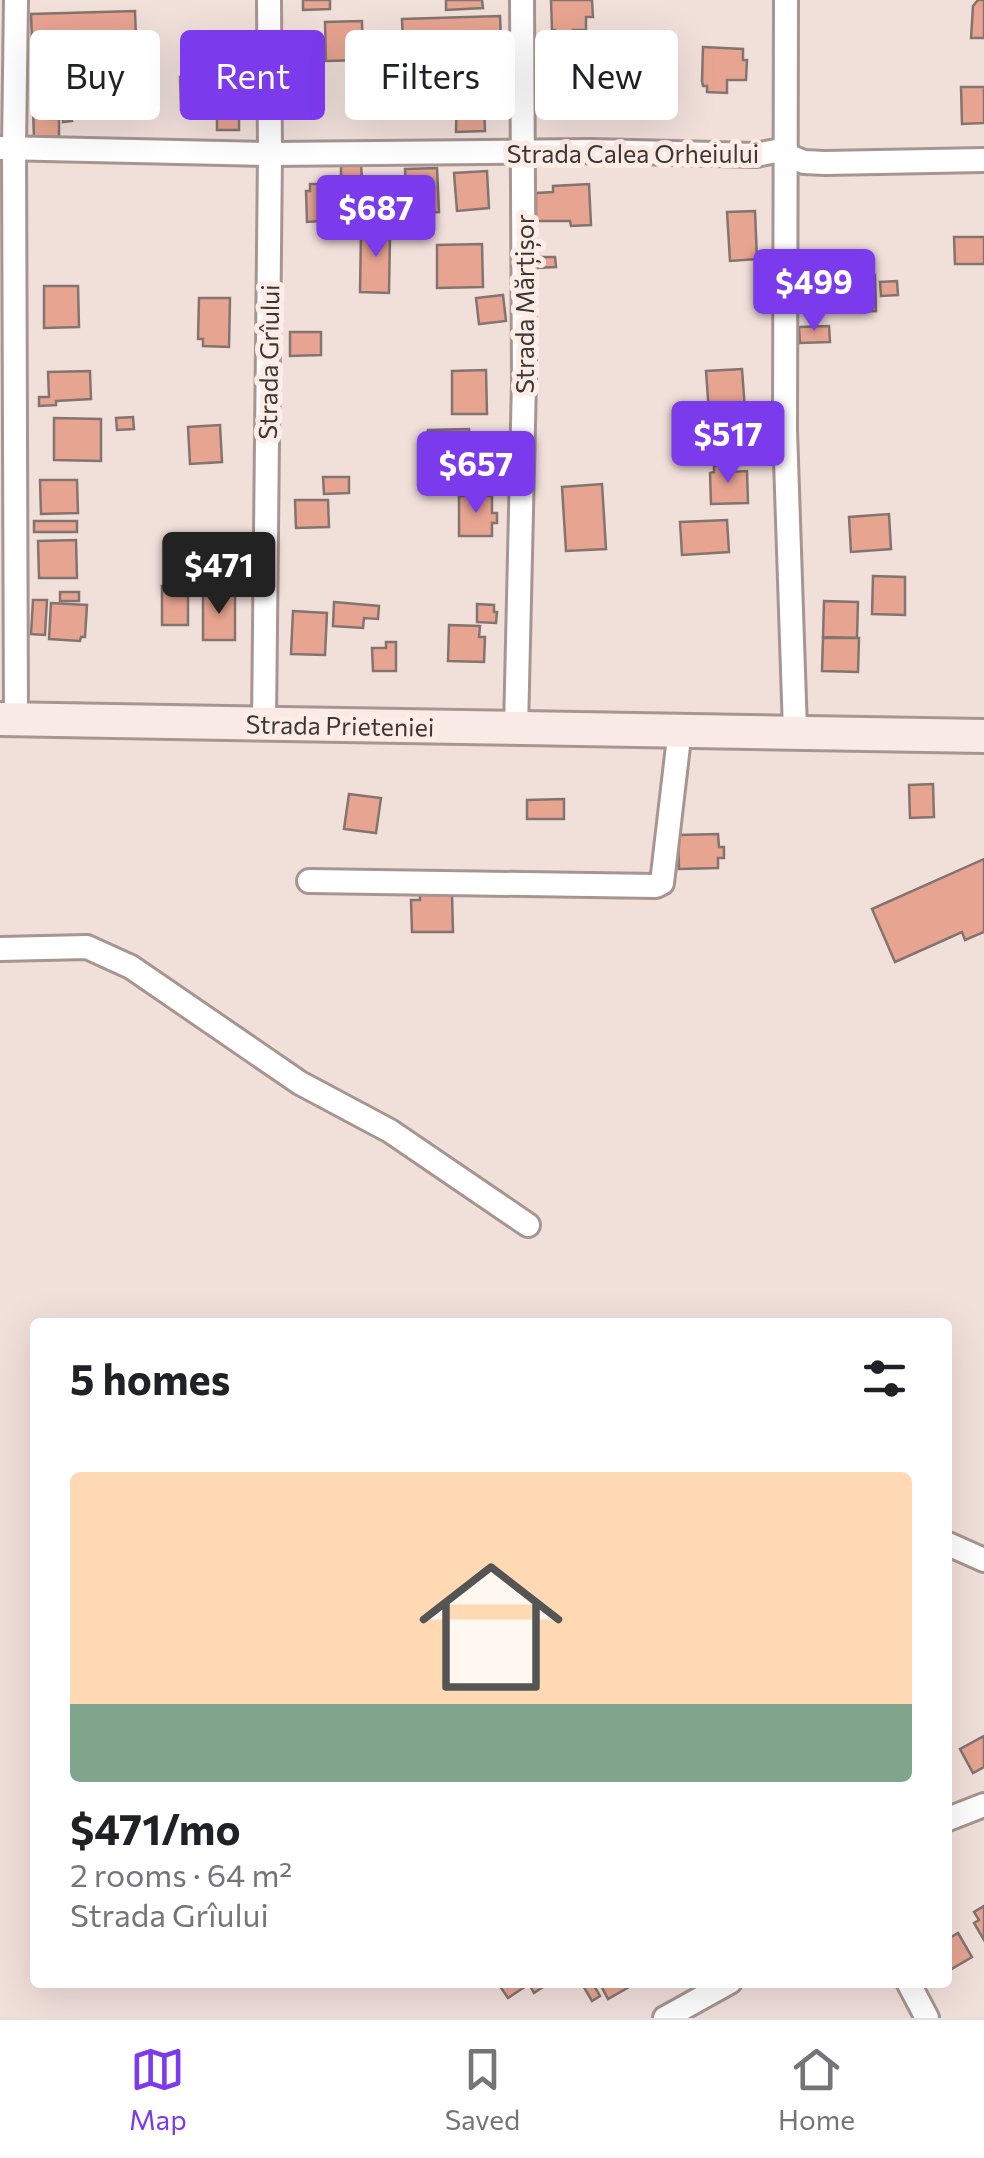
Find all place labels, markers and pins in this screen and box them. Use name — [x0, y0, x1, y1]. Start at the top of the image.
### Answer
pin: $687 — [317, 175, 435, 260]
pin: $499 — [755, 249, 873, 334]
pin: $517 — [669, 401, 787, 486]
pin: $657 — [417, 431, 535, 516]
pin: $471 — [160, 532, 278, 617]

